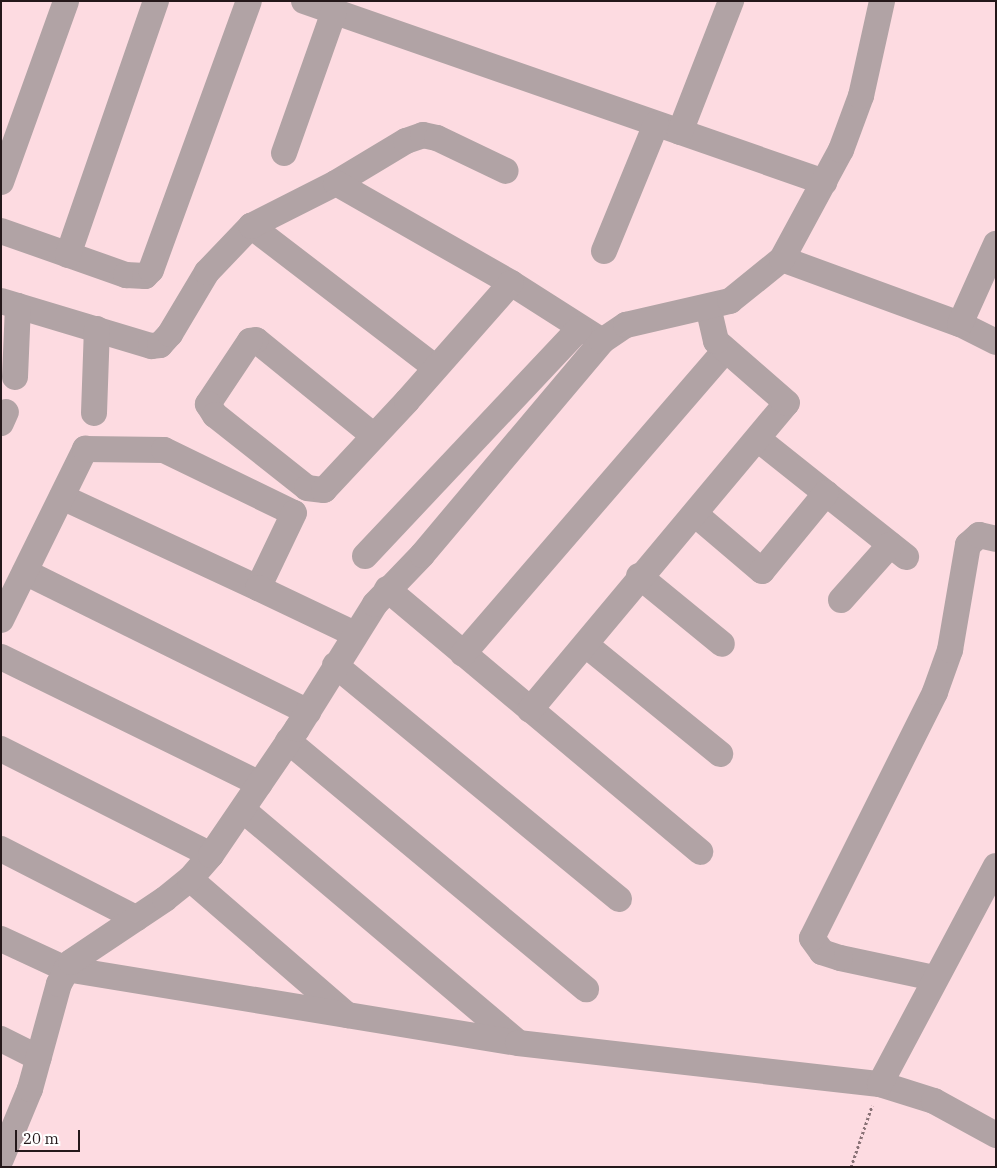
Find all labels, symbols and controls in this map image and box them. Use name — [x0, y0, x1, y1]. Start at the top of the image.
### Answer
scale bar — [18, 1120, 82, 1152]
text: 20 m — [23, 1129, 59, 1148]

